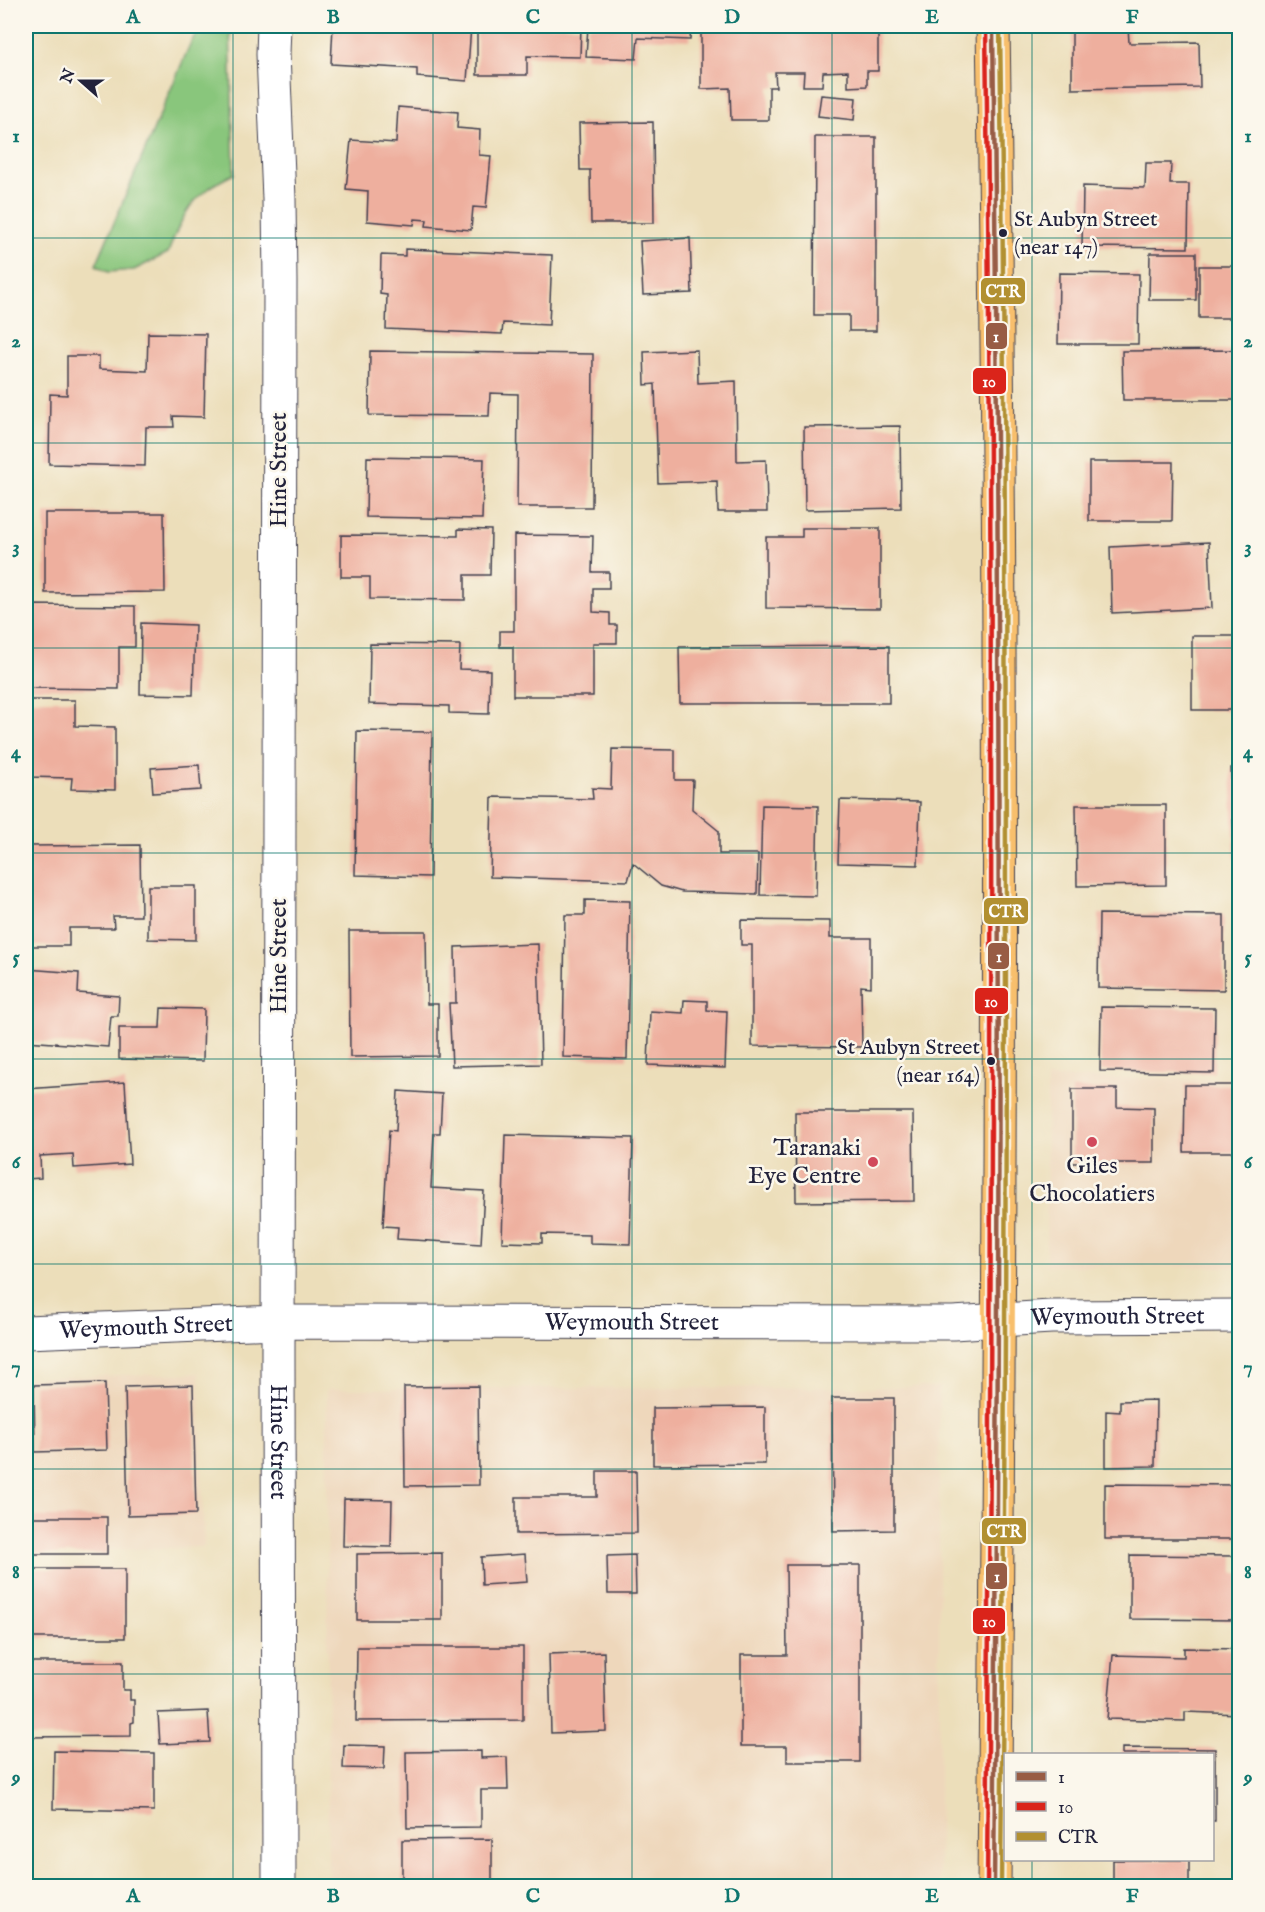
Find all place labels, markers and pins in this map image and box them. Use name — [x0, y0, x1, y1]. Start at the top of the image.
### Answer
place label: St Aubyn Street (near 147) — [1014, 206, 1158, 262]
marker: St Aubyn Street (near 147) — [997, 227, 1009, 239]
place label: St Aubyn Street (near 164) — [837, 1034, 980, 1090]
marker: St Aubyn Street (near 164) — [985, 1055, 997, 1067]
place label: Taranaki Eye Centre — [748, 1133, 861, 1192]
marker: Giles Chocolatiers — [1085, 1135, 1099, 1149]
place label: Giles Chocolatiers — [1029, 1151, 1155, 1210]
marker: Taranaki Eye Centre — [866, 1155, 880, 1169]

